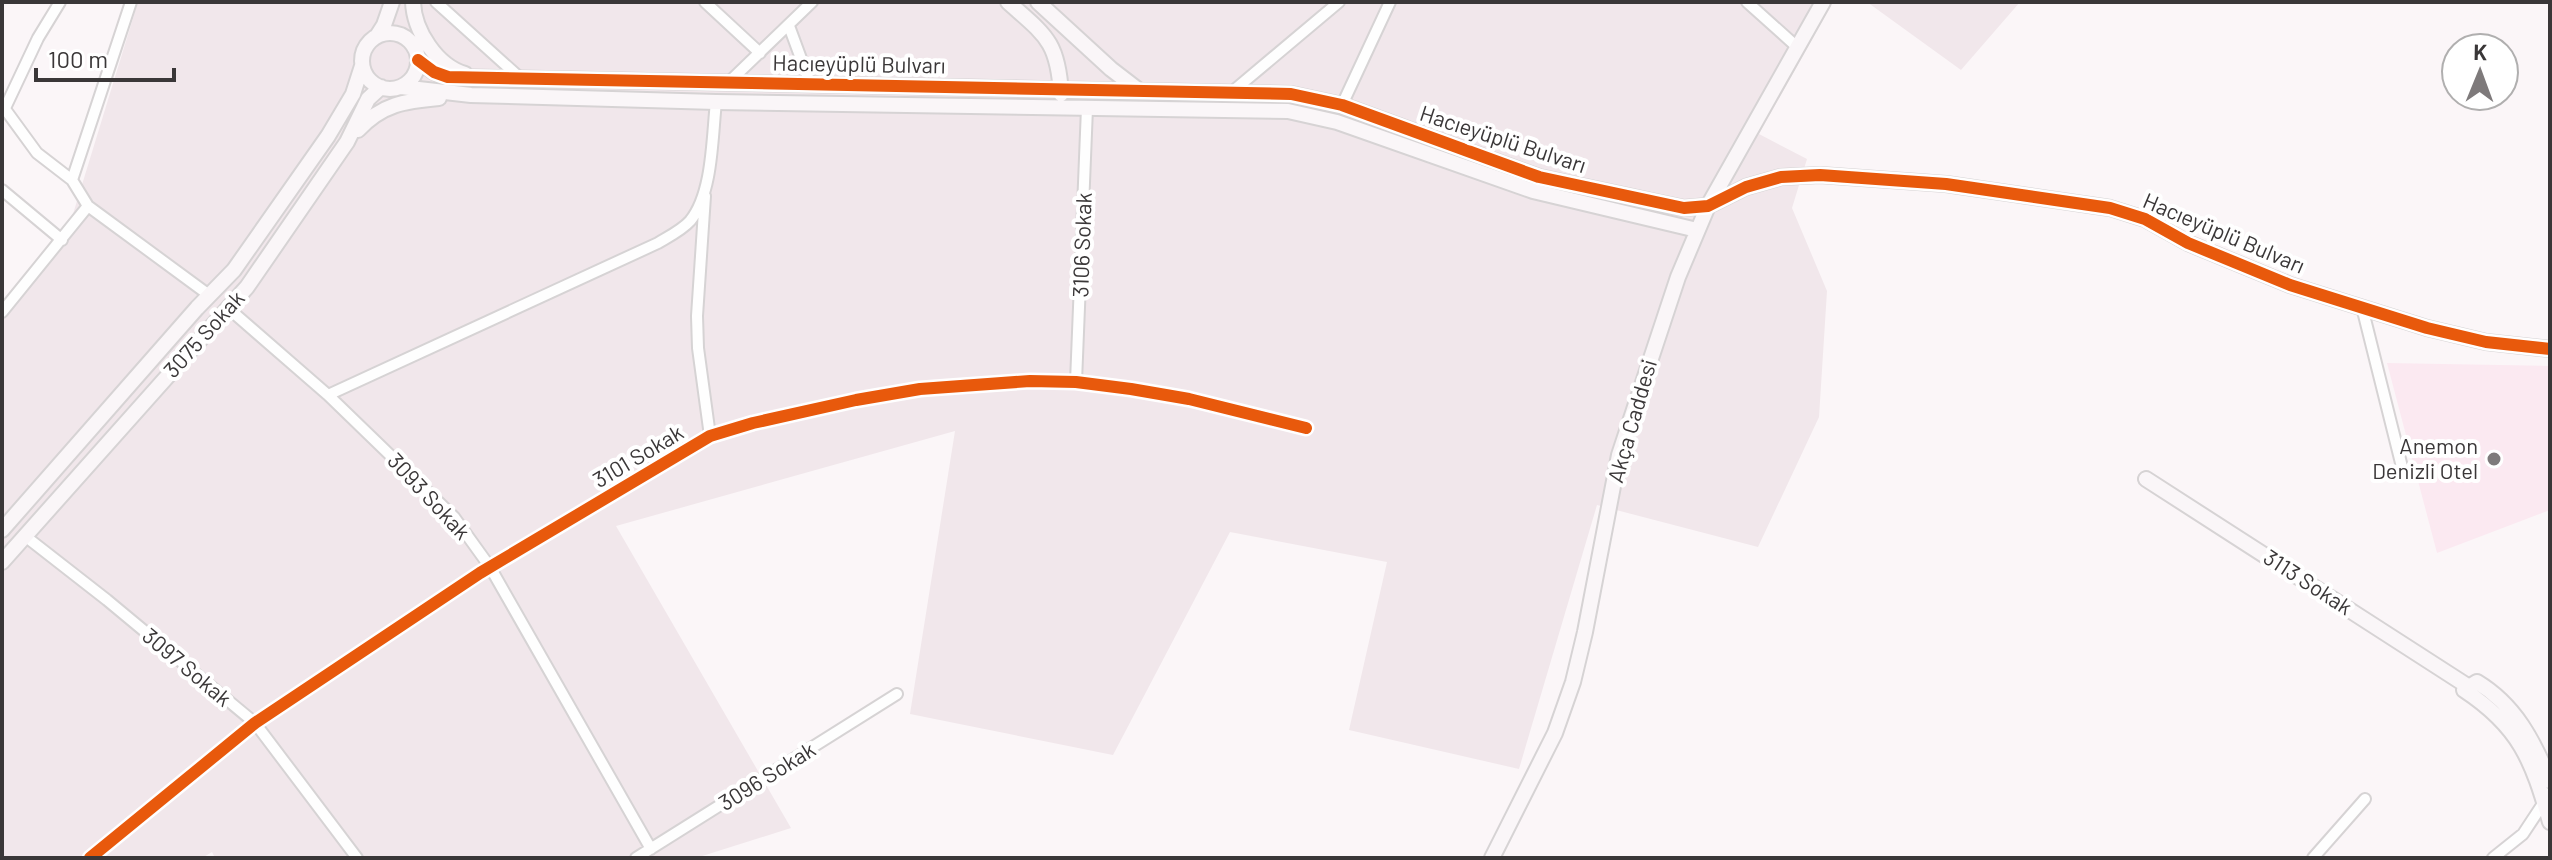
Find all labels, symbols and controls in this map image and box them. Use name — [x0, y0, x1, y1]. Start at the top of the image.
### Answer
scale bar — [36, 32, 174, 82]
north arrow — [2440, 32, 2520, 112]
text: K — [2473, 38, 2488, 64]
text: 100 m — [48, 44, 108, 73]
street label: Hacıeyüplü Bulvarı — [772, 48, 946, 78]
street label: Hacıeyüplü Bulvarı — [1417, 99, 1590, 177]
street label: Hacıeyüplü Bulvarı — [2140, 186, 2309, 278]
street label: 3106 Sokak — [1066, 192, 1096, 298]
street label: 3075 Sokak — [158, 285, 249, 382]
street label: Akça Caddesi — [1601, 356, 1661, 485]
street label: 3101 Sokak — [588, 418, 687, 492]
place label: Anemon Denizli Otel — [2372, 432, 2478, 483]
street label: 3093 Sokak — [383, 447, 476, 544]
marker: Anemon Denizli Otel — [2485, 450, 2503, 468]
street label: 3113 Sokak — [2259, 543, 2358, 619]
street label: 3097 Sokak — [138, 622, 237, 711]
street label: 3096 Sokak — [713, 735, 820, 815]

